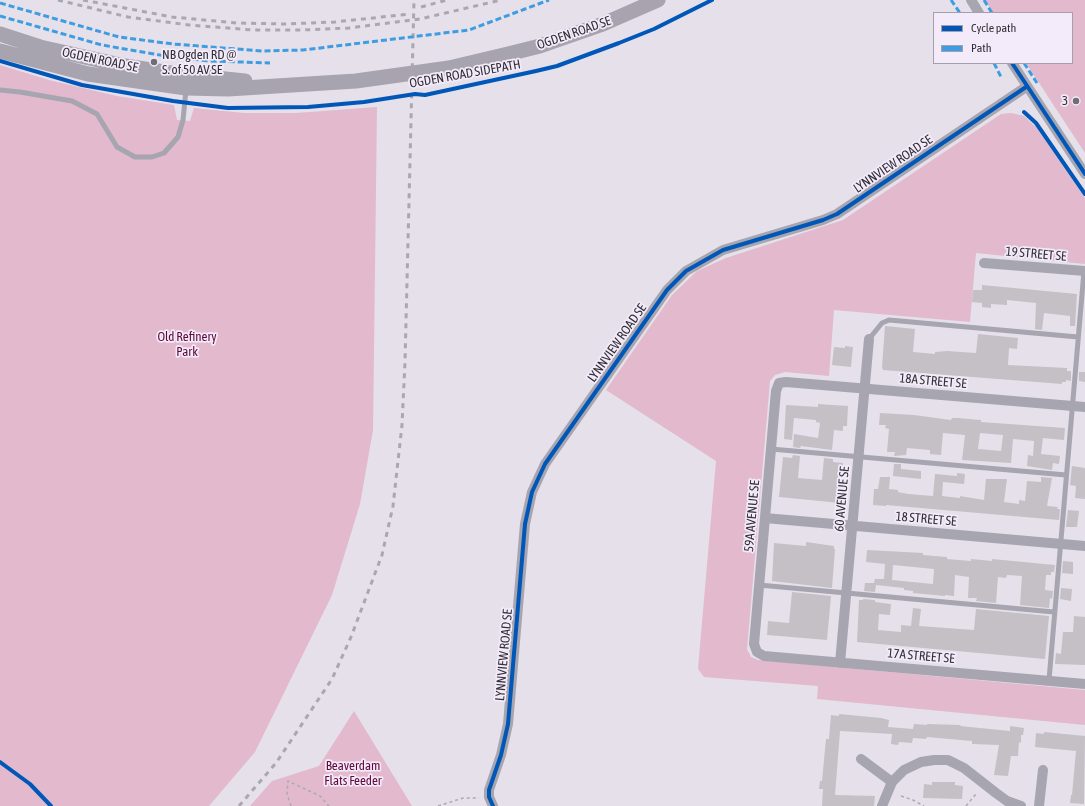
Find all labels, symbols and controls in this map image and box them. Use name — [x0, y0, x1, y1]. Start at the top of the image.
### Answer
legend — [933, 12, 1073, 64]
street label: OGDEN ROAD SE — [535, 13, 613, 53]
text: Cycle path — [971, 21, 1016, 35]
text: Path — [971, 41, 992, 55]
street label: OGDEN ROAD SE — [61, 44, 139, 76]
place label: NB Ogden RD @ S. of 50 AV SE — [162, 47, 236, 78]
marker: NB Ogden RD @ S. of 50 AV SE — [149, 57, 159, 67]
street label: OGDEN ROAD SIDEPATH — [408, 57, 522, 91]
place label: 3 — [1062, 93, 1068, 109]
marker: 3 — [1071, 96, 1081, 106]
street label: LYNNVIEW ROAD SE — [850, 132, 936, 196]
street label: 19 STREET SE — [1005, 244, 1067, 264]
street label: LYNNVIEW ROAD SE — [584, 301, 650, 385]
park label: Old Refinery Park — [157, 329, 217, 360]
street label: 18A STREET SE — [899, 370, 967, 392]
street label: 60 AVENUE SE — [831, 466, 853, 532]
street label: 59A AVENUE SE — [741, 479, 763, 553]
street label: 18 STREET SE — [895, 509, 957, 529]
street label: LYNNVIEW ROAD SE — [492, 608, 516, 702]
street label: 17A STREET SE — [887, 645, 955, 667]
park label: Beaverdam Flats Feeder — [324, 758, 382, 789]

